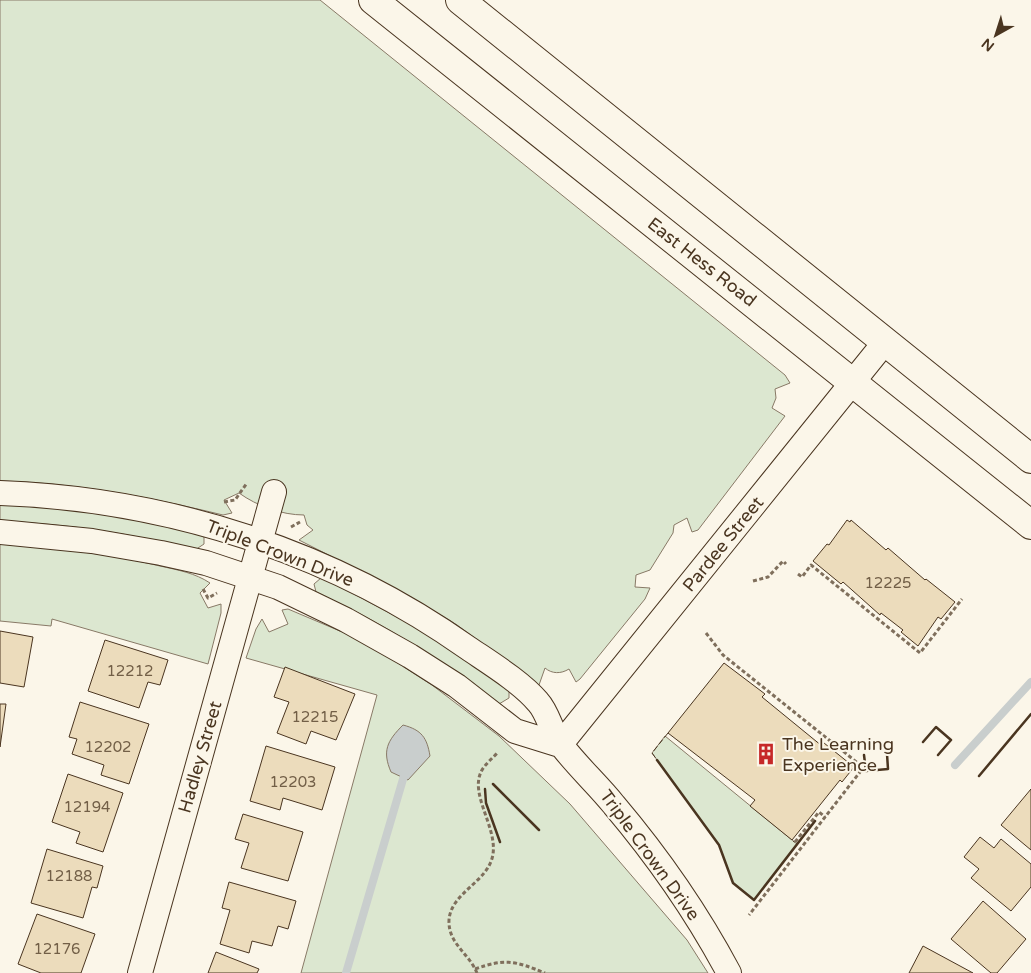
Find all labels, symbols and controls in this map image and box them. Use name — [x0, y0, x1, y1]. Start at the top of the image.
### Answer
north arrow — [971, 10, 1021, 60]
text: N — [978, 35, 998, 55]
street label: East Hess Road — [643, 213, 761, 311]
street label: Pardee Street — [678, 492, 768, 596]
street label: Triple Crown Drive — [203, 515, 357, 591]
house number: 12225 — [864, 574, 912, 592]
house number: 12212 — [106, 662, 154, 680]
street label: Hadley Street — [174, 698, 227, 816]
house number: 12215 — [291, 708, 339, 726]
place label: The Learning Experience — [782, 733, 894, 776]
house number: 12202 — [84, 738, 132, 756]
building icon: The Learning Experience — [753, 741, 779, 767]
house number: 12203 — [269, 773, 317, 791]
street label: Triple Crown Drive — [595, 785, 705, 925]
house number: 12194 — [63, 798, 111, 816]
house number: 12188 — [45, 867, 93, 885]
house number: 12176 — [33, 940, 81, 958]

